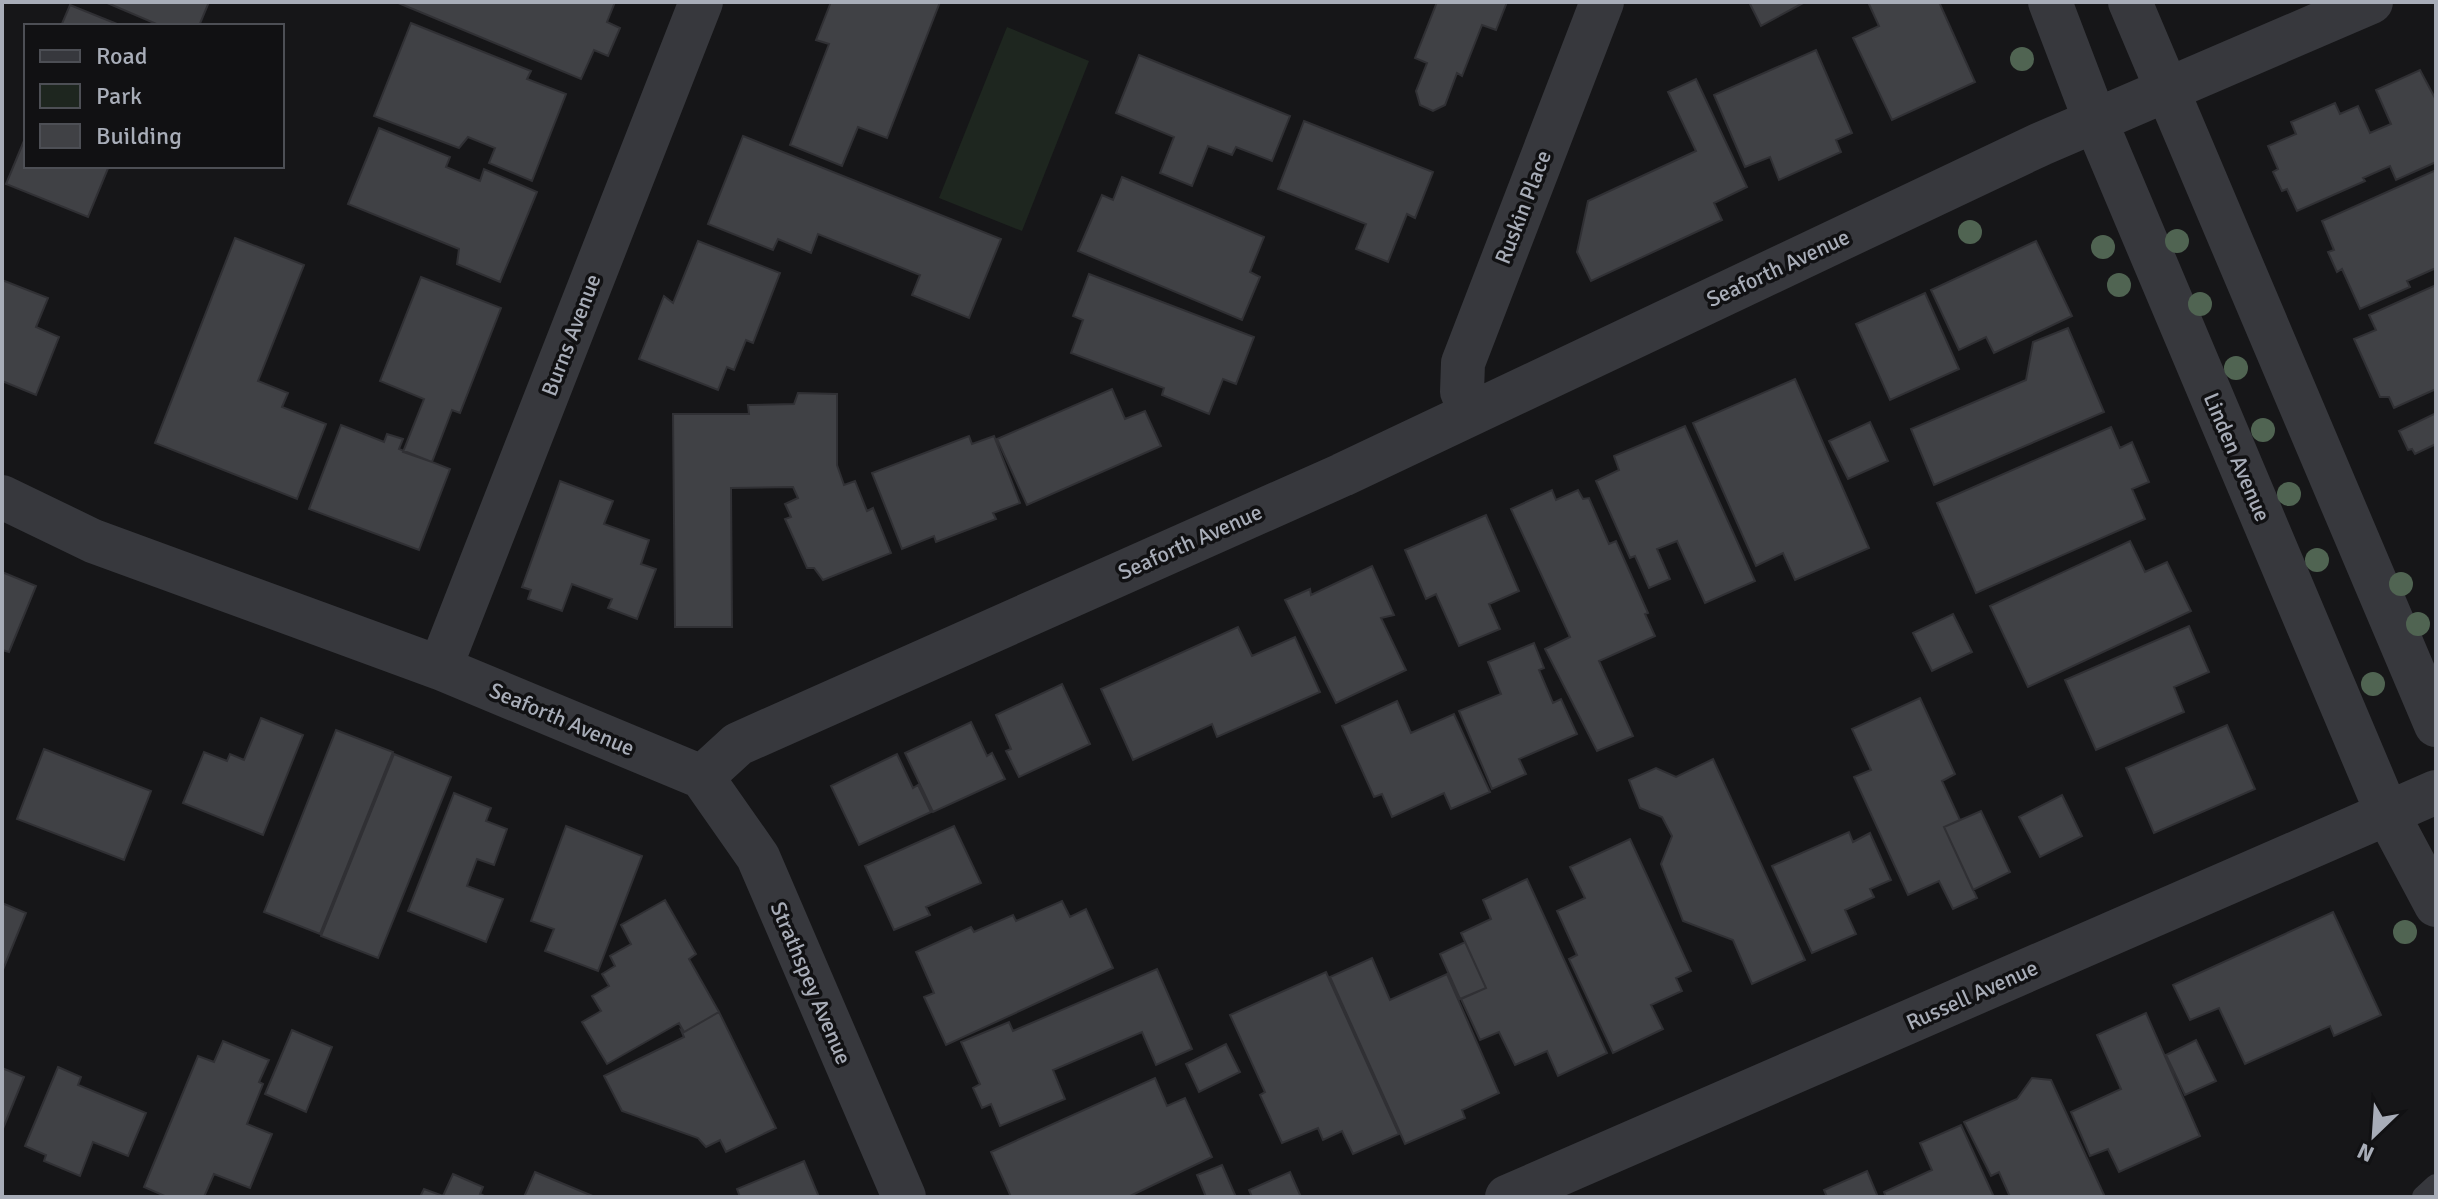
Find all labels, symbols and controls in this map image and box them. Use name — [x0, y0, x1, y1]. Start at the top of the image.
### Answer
legend — [24, 24, 284, 168]
text: Road — [96, 41, 147, 71]
text: Park — [96, 81, 142, 111]
text: Building — [96, 121, 182, 151]
street label: Ruskin Place — [1489, 146, 1557, 268]
street label: Seaforth Avenue — [1702, 223, 1854, 313]
street label: Burns Avenue — [535, 270, 607, 400]
street label: Linden Avenue — [2198, 388, 2276, 526]
street label: Seaforth Avenue — [1114, 498, 1266, 586]
street label: Seaforth Avenue — [485, 676, 639, 762]
street label: Strathspey Avenue — [764, 897, 858, 1069]
street label: Russell Avenue — [1902, 954, 2042, 1036]
north arrow — [2334, 1095, 2414, 1175]
text: N — [2353, 1137, 2378, 1168]

